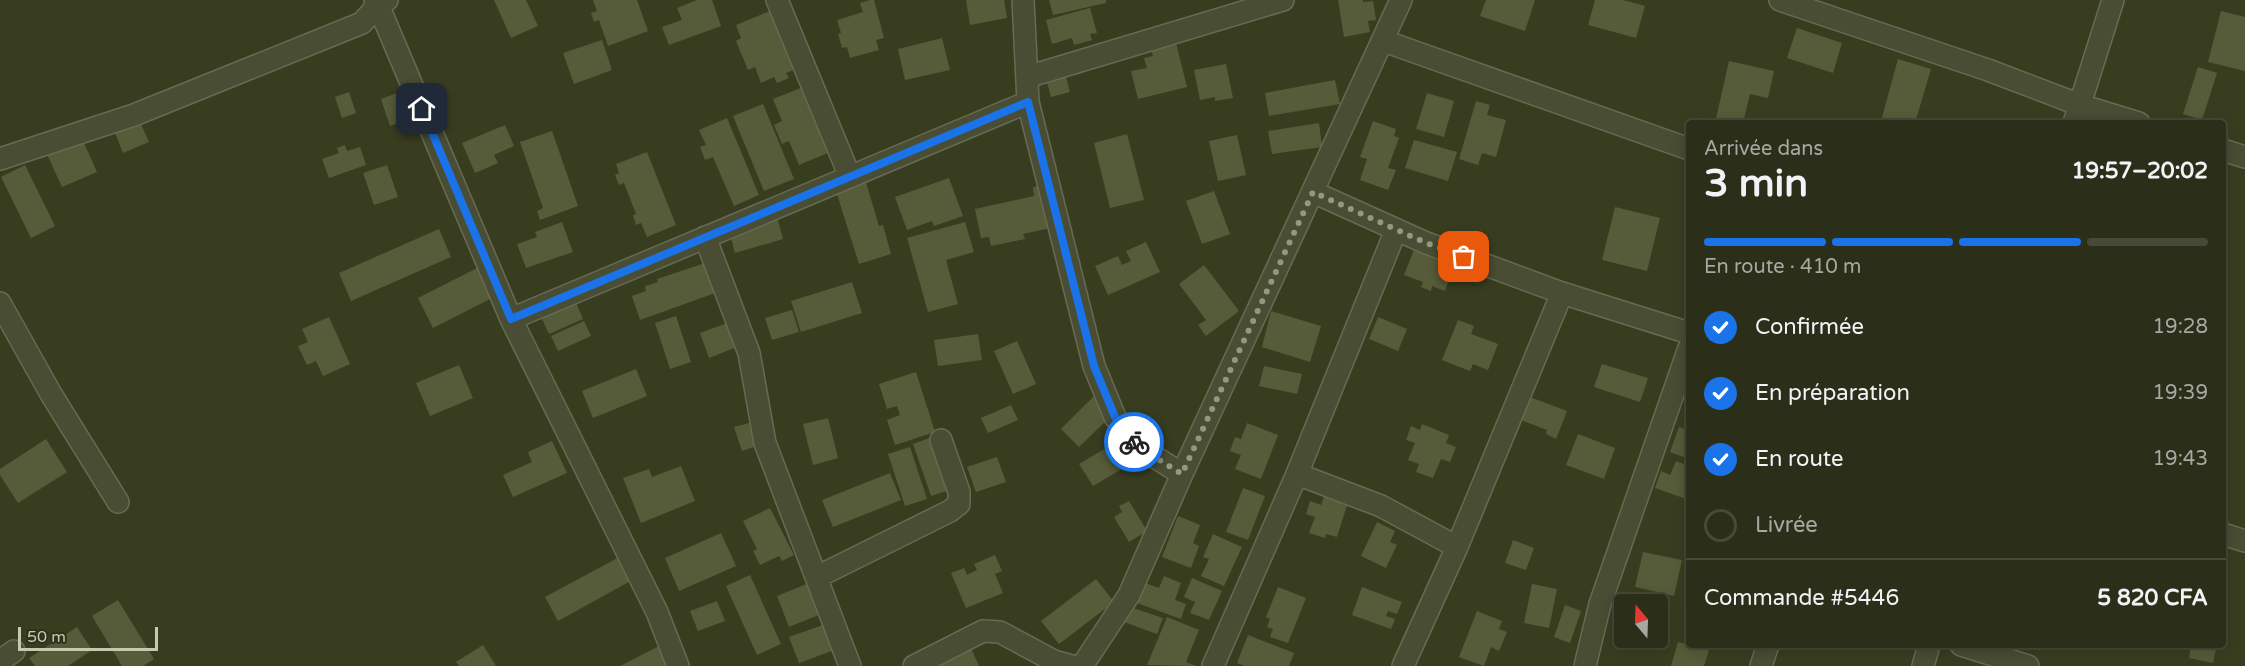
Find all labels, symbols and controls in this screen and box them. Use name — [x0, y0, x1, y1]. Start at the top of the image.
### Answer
pin — [396, 83, 447, 134]
icon: home — [405, 92, 438, 125]
text: Arrivée dans — [1704, 137, 1823, 161]
text: 19:57–20:02 — [2071, 158, 2208, 184]
text: 3 min — [1704, 160, 1808, 207]
pin — [1438, 231, 1489, 282]
icon: bag — [1447, 240, 1480, 273]
text: En route · 410 m — [1704, 255, 1861, 279]
icon: check — [1704, 311, 1737, 344]
text: Confirmée — [1755, 314, 1864, 340]
text: 19:28 — [2153, 315, 2208, 339]
icon: check — [1704, 377, 1737, 410]
text: En préparation — [1755, 380, 1910, 406]
text: 19:39 — [2153, 381, 2208, 405]
courier — [1104, 412, 1164, 472]
icon: bike — [1118, 426, 1151, 459]
icon: check — [1704, 443, 1737, 476]
text: En route — [1755, 446, 1844, 472]
text: 19:43 — [2153, 447, 2208, 471]
text: Livrée — [1755, 512, 1818, 538]
text: Commande #5446 — [1704, 585, 1899, 611]
text: 5 820 CFA — [2097, 585, 2208, 611]
north arrow — [1614, 594, 1668, 648]
map controls — [1614, 594, 1668, 648]
scale bar — [18, 624, 158, 652]
text: 50 m — [27, 627, 66, 647]

